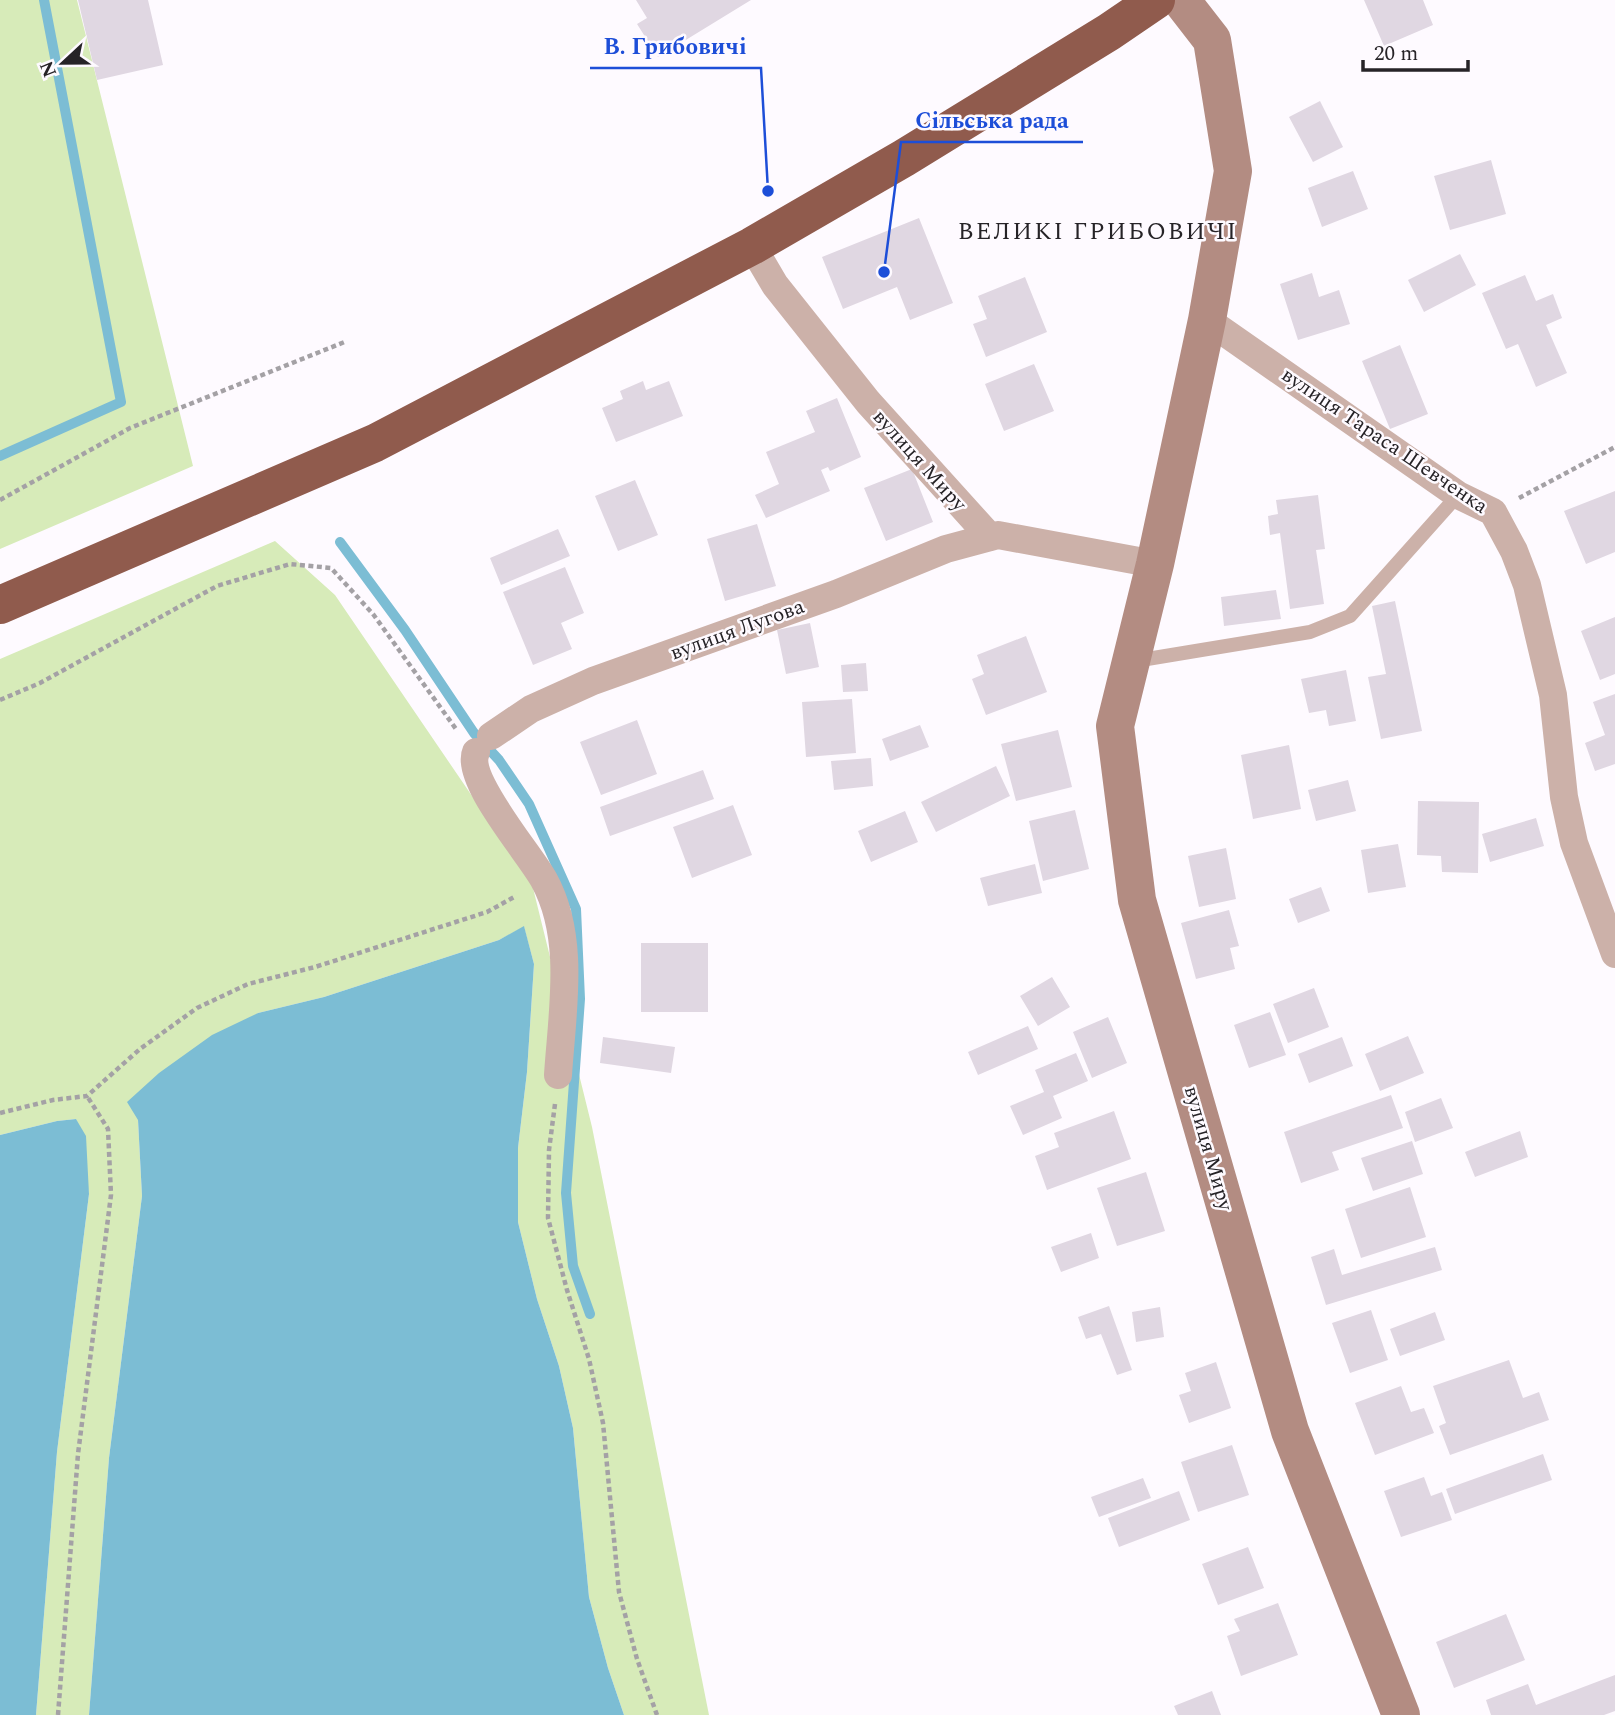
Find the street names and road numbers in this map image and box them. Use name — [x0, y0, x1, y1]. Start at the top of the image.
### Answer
street label: вулиця Тараса Шевченка — [1275, 359, 1495, 523]
street label: вулиця Миру — [864, 402, 975, 520]
street label: вулиця Лугова — [666, 591, 810, 669]
street label: вулиця Миру — [1175, 1082, 1241, 1215]

